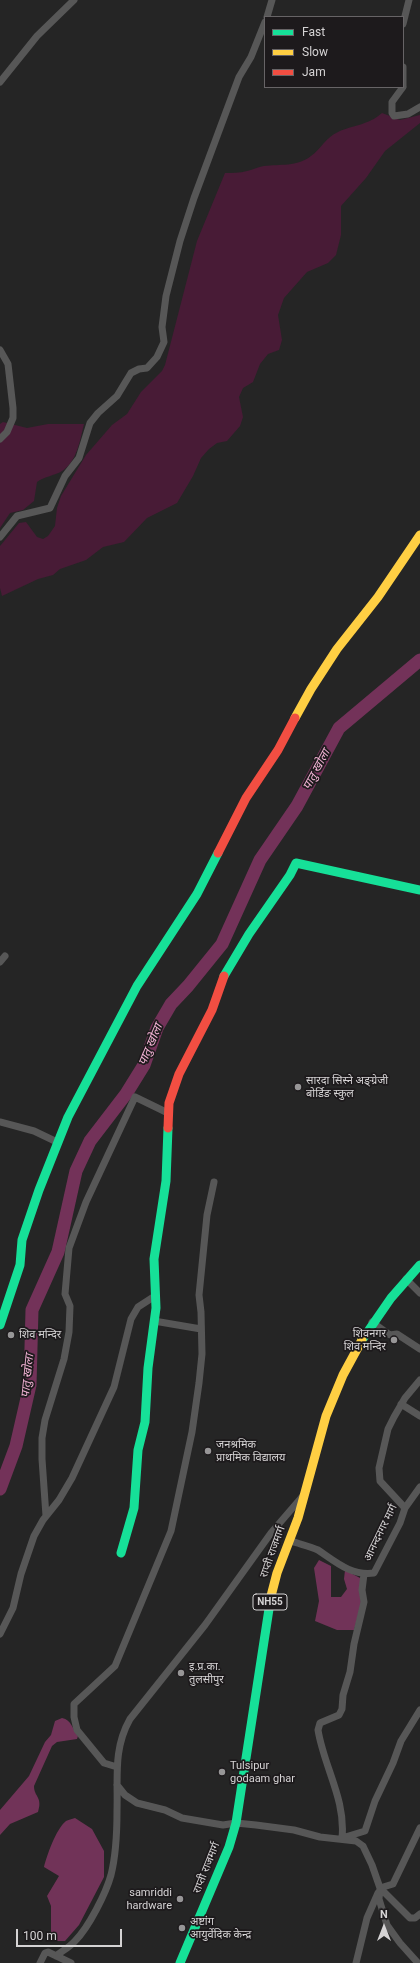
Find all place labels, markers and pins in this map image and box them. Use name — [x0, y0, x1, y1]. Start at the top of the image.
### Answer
place label: सारदा सिस्ने अङ्ग्रेजी बोर्डिङ स्कुल — [306, 1074, 388, 1100]
marker: सारदा सिस्ने अङ्ग्रेजी बोर्डिङ स्कुल — [293, 1082, 303, 1092]
place label: शिवनगर शिव मन्दिर — [344, 1327, 386, 1353]
place label: शिव मन्दिर — [19, 1328, 61, 1342]
marker: शिव मन्दिर — [6, 1330, 16, 1340]
marker: शिवनगर शिव मन्दिर — [389, 1335, 399, 1345]
place label: जनश्रमिक प्राथमिक विद्यालय — [216, 1438, 285, 1464]
marker: जनश्रमिक प्राथमिक विद्यालय — [203, 1446, 213, 1456]
place label: इ.प्र.का. तुलसीपुर — [189, 1660, 224, 1686]
marker: इ.प्र.का. तुलसीपुर — [176, 1668, 186, 1678]
place label: Tulsipur godaam ghar — [230, 1759, 295, 1785]
marker: Tulsipur godaam ghar — [217, 1767, 227, 1777]
place label: samriddi hardware — [126, 1886, 172, 1912]
marker: samriddi hardware — [175, 1894, 185, 1904]
place label: अष्टांग आयुर्वेदिक केन्द्र — [190, 1915, 251, 1941]
marker: अष्टांग आयुर्वेदिक केन्द्र — [177, 1923, 187, 1933]

